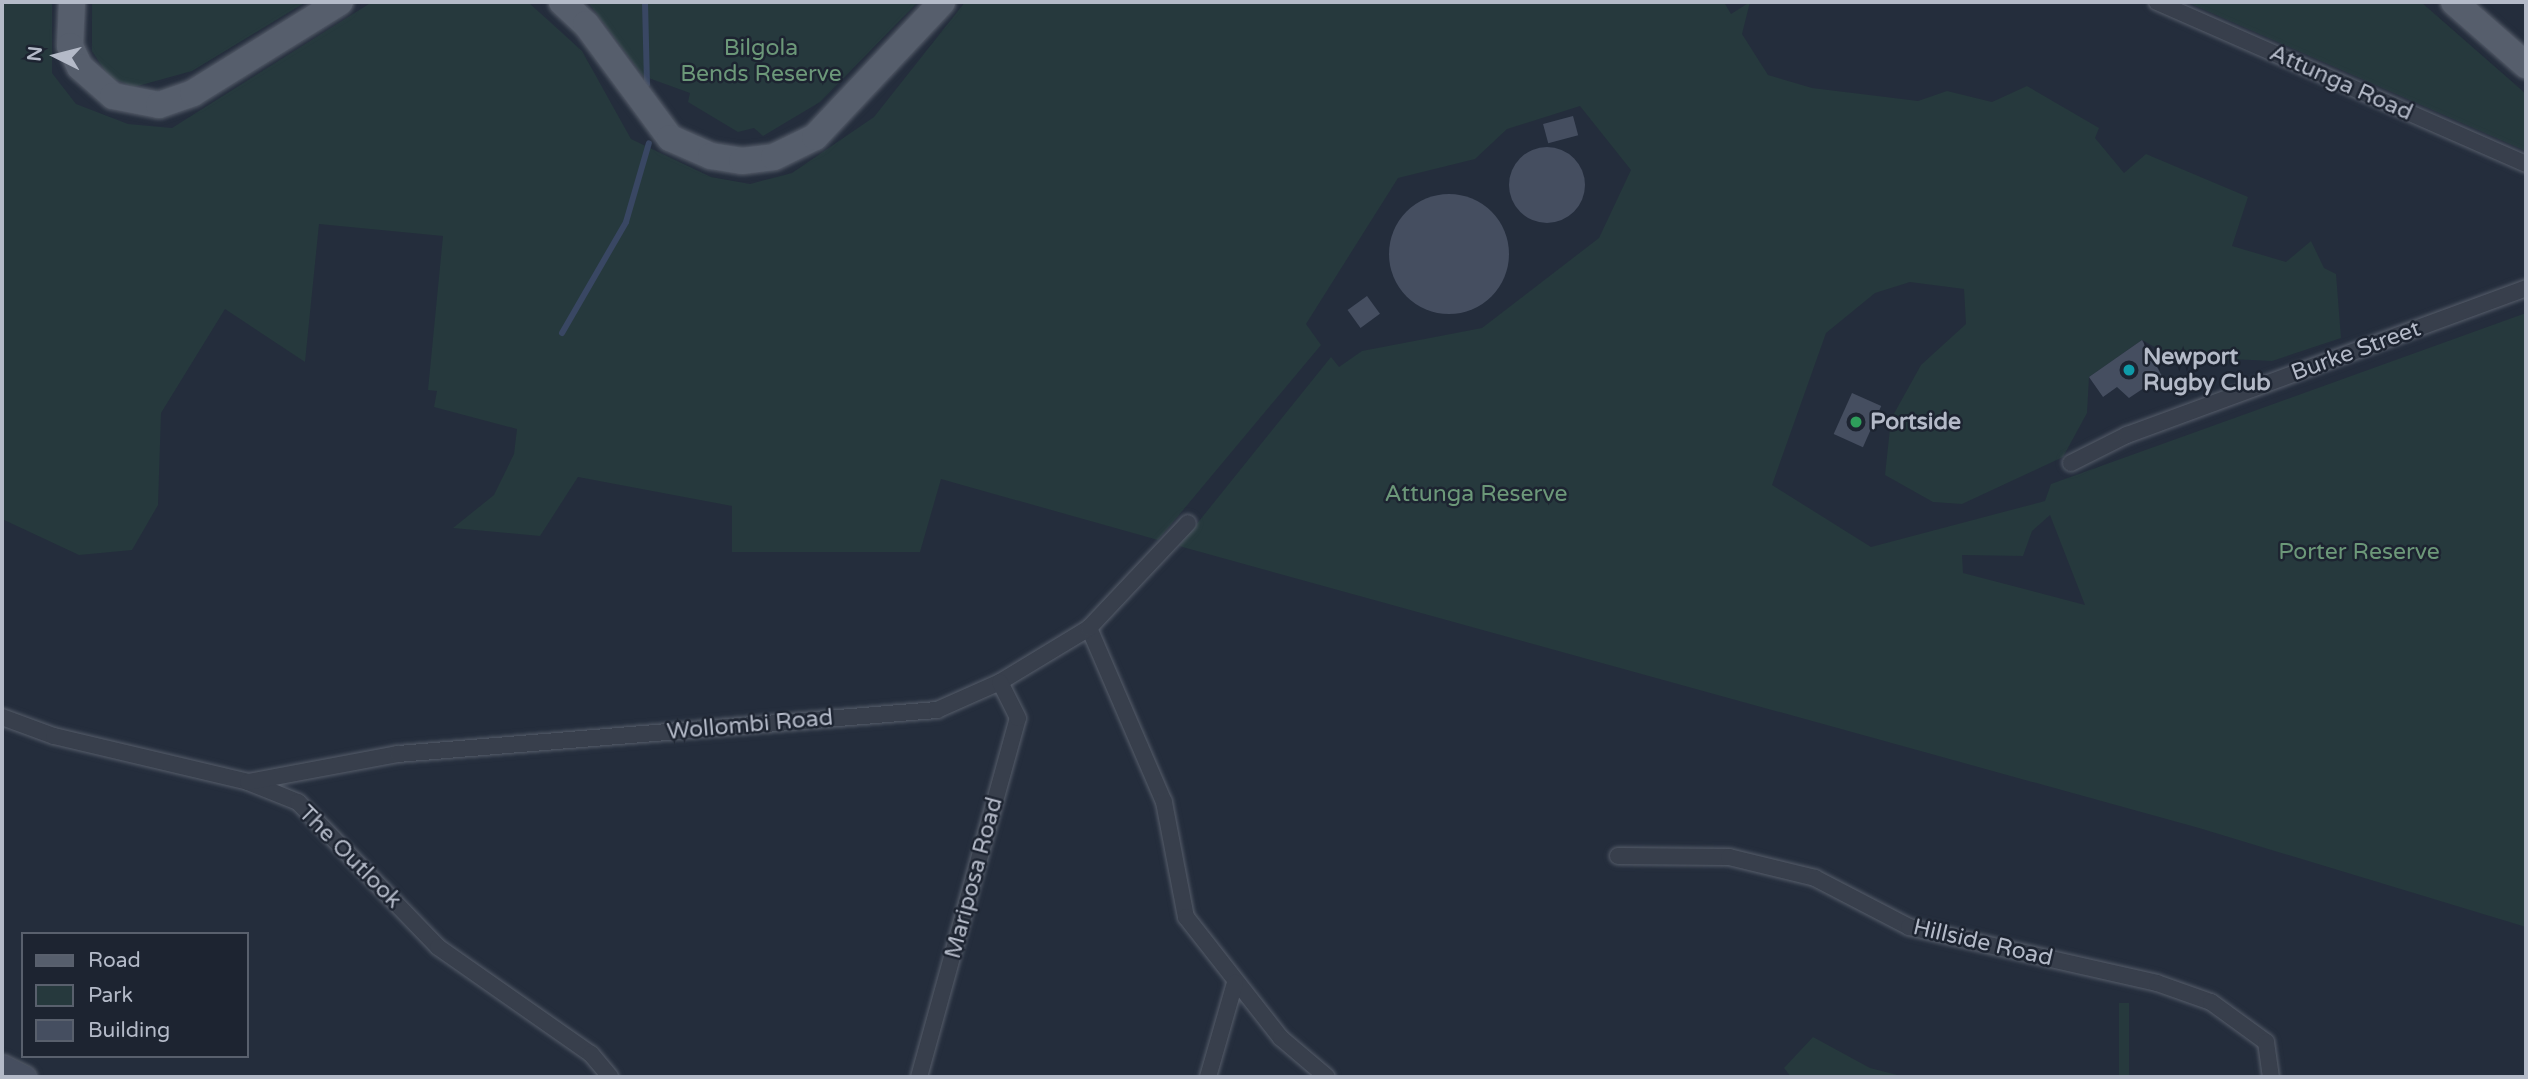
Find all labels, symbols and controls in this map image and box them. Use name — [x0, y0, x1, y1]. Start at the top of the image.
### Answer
north arrow — [21, 21, 91, 91]
park label: Bilgola Bends Reserve — [680, 34, 842, 88]
street label: Attunga Road — [2265, 39, 2417, 127]
text: N — [23, 45, 47, 63]
street label: Burke Street — [2288, 315, 2424, 387]
place label: Newport Rugby Club — [2143, 343, 2271, 397]
marker: Newport Rugby Club — [2121, 362, 2137, 378]
place label: Portside — [1870, 408, 1961, 436]
marker: Portside — [1848, 414, 1864, 430]
park label: Attunga Reserve — [1385, 480, 1567, 508]
park label: Porter Reserve — [2278, 538, 2440, 566]
street label: Wollombi Road — [666, 704, 834, 746]
street label: Mariposa Road — [939, 794, 1009, 962]
street label: The Outlook — [293, 800, 407, 914]
street label: Hillside Road — [1911, 914, 2055, 972]
legend — [21, 932, 248, 1058]
text: Road — [88, 948, 141, 973]
text: Park — [88, 983, 133, 1008]
text: Building — [88, 1018, 170, 1043]

